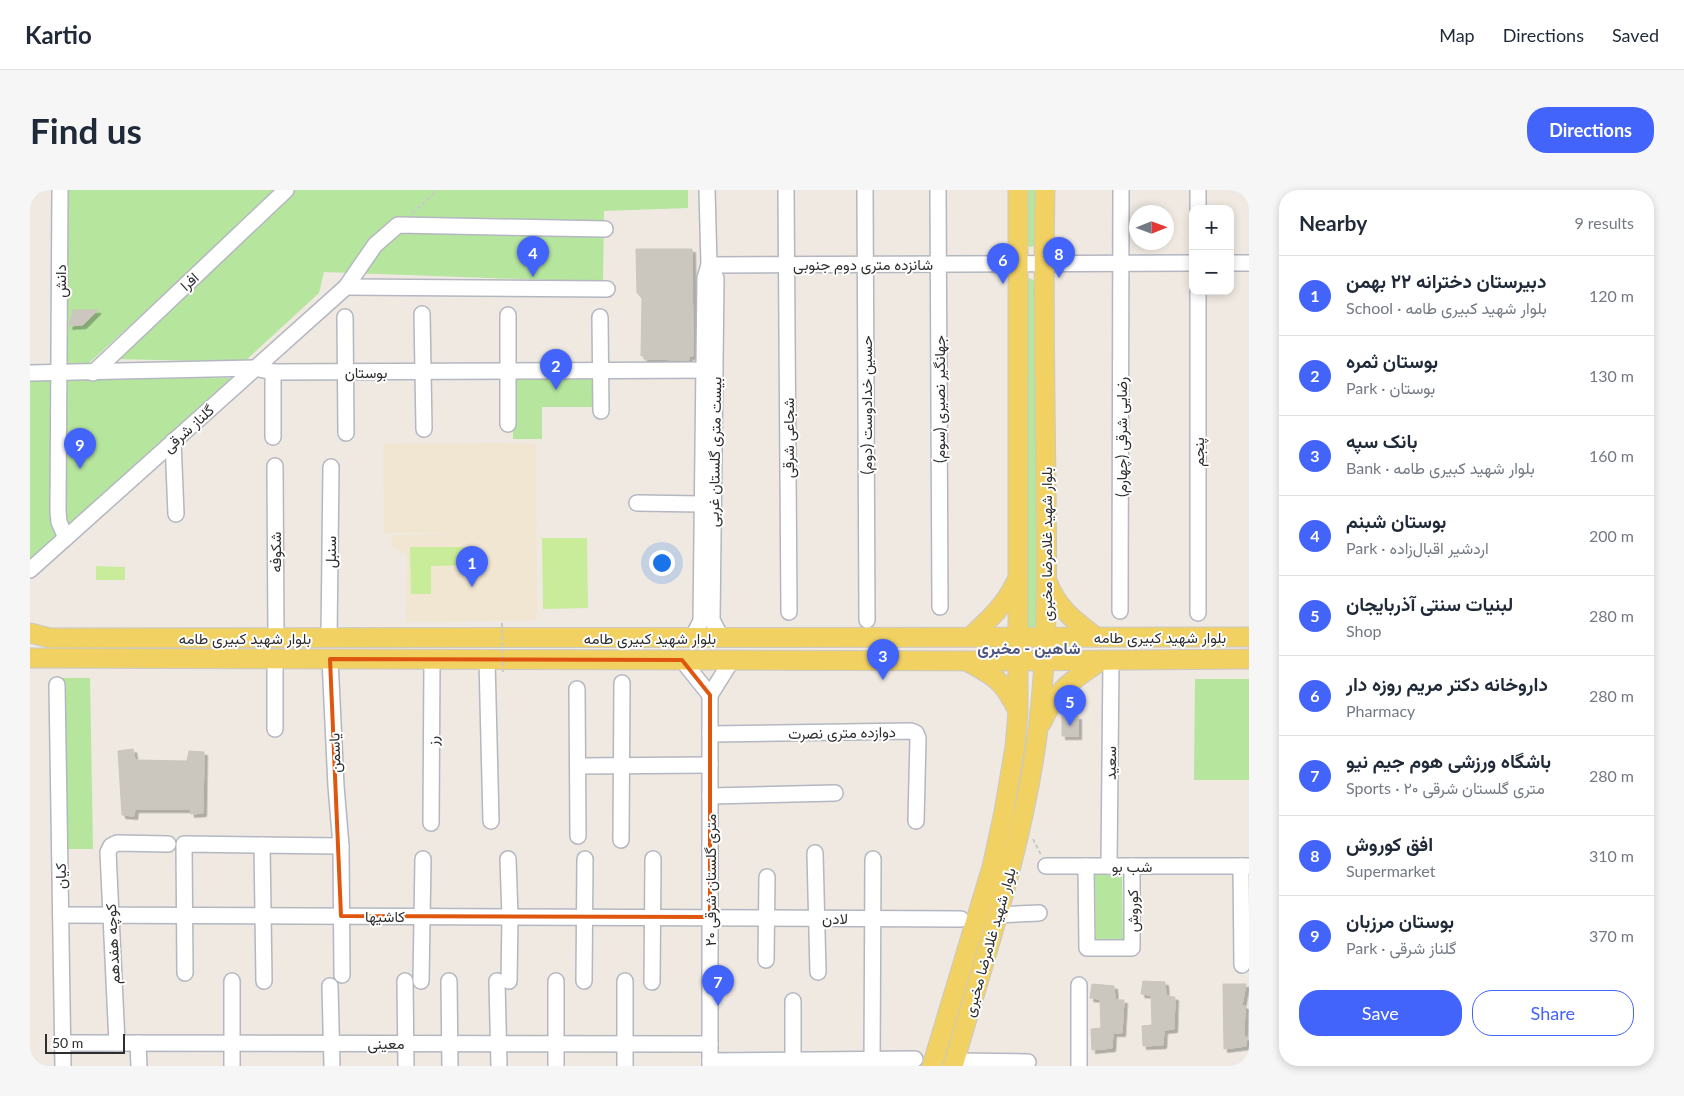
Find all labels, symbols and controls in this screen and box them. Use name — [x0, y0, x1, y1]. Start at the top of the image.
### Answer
text: Kartio — [25, 20, 92, 49]
text: Map — [1439, 24, 1475, 46]
text: Directions — [1503, 24, 1584, 46]
text: Saved — [1612, 24, 1659, 46]
button: Directions — [1527, 107, 1654, 153]
text: Find us — [30, 109, 142, 151]
north arrow — [1129, 205, 1174, 250]
map controls — [1189, 205, 1234, 295]
button: + — [1189, 205, 1234, 250]
text: Nearby — [1299, 210, 1367, 235]
text: 9 results — [1574, 213, 1634, 232]
pin: 4 — [517, 236, 549, 277]
pin: 8 — [1043, 237, 1075, 278]
pin: 6 — [987, 243, 1019, 284]
button: − — [1189, 250, 1234, 295]
street label: شانزده متری دوم جنوبی — [793, 255, 933, 275]
street label: دانش — [51, 264, 71, 298]
street label: افرا — [176, 268, 203, 295]
text: دبیرستان دخترانه ۲۲ بهمن — [1346, 269, 1546, 292]
text: 1 — [1310, 286, 1320, 305]
text: 120 m — [1589, 286, 1634, 305]
text: School · بلوار شهید کبیری طامه — [1346, 298, 1547, 317]
street label: حسین خدادوست (دوم) — [857, 335, 877, 475]
street label: جهانگیر نصیری (سوم) — [930, 335, 950, 463]
pin: 2 — [540, 349, 572, 390]
text: بوستان ثمره — [1346, 349, 1438, 372]
street label: بوستان — [345, 363, 387, 382]
text: 2 — [1310, 366, 1320, 385]
text: 130 m — [1589, 366, 1634, 385]
street label: بیست متری گلستان غربی — [704, 377, 726, 527]
street label: رضایی شرقی (چهارم) — [1112, 377, 1132, 497]
text: Park · بوستان — [1346, 378, 1435, 397]
street label: شجاعی شرقی — [779, 398, 799, 478]
street label: گلناز شرقی — [159, 400, 219, 457]
pin: 9 — [64, 428, 96, 469]
text: بانک سپه — [1346, 429, 1417, 452]
street label: پنجم — [1189, 437, 1209, 467]
text: 3 — [1310, 446, 1320, 465]
text: 160 m — [1589, 446, 1634, 465]
text: Bank · بلوار شهید کبیری طامه — [1346, 458, 1535, 477]
street label: بلوار شهید غلامرضا مخبری — [1037, 467, 1057, 621]
text: بوستان شبنم — [1346, 509, 1446, 532]
text: 4 — [1310, 526, 1320, 545]
text: 200 m — [1589, 526, 1634, 545]
street label: شکوفه — [266, 531, 285, 572]
street label: سنبل — [321, 536, 340, 568]
text: Park · اردشیر اقبال‌زاده — [1346, 538, 1489, 557]
pin: 1 — [456, 546, 488, 587]
your location — [649, 550, 675, 576]
text: لبنیات سنتی آذربایجان — [1346, 592, 1513, 615]
text: 5 — [1310, 606, 1320, 625]
text: 280 m — [1589, 606, 1634, 625]
text: Shop — [1346, 621, 1382, 640]
street label: بلوار شهید کبیری طامه — [1094, 628, 1226, 648]
street label: بلوار شهید کبیری طامه — [179, 629, 311, 649]
street label: بلوار شهید کبیری طامه — [584, 629, 716, 649]
district label: شاهین - مخبری — [977, 638, 1081, 659]
pin: 3 — [867, 639, 899, 680]
text: داروخانه دکتر مریم روزه دار — [1346, 672, 1548, 695]
pin: 5 — [1054, 685, 1086, 726]
text: 6 — [1310, 686, 1320, 705]
text: 280 m — [1589, 686, 1634, 705]
text: Pharmacy — [1346, 701, 1415, 720]
street label: دوازده متری نصرت — [788, 722, 896, 744]
street label: یاسمن — [324, 733, 346, 773]
street label: رز — [423, 736, 442, 747]
street label: سعید — [1101, 746, 1120, 780]
text: باشگاه ورزشی هوم جیم نیو — [1346, 749, 1551, 772]
text: 7 — [1310, 766, 1320, 785]
text: 280 m — [1589, 766, 1634, 785]
text: Sports · ۲۰ متری گلستان شرقی — [1346, 778, 1545, 797]
street label: ۲۰ متری گلستان شرقی — [701, 814, 721, 946]
text: افق کوروش — [1346, 832, 1433, 855]
text: 8 — [1310, 846, 1320, 865]
text: 310 m — [1589, 846, 1634, 865]
street label: شب بو — [1112, 857, 1153, 876]
text: Supermarket — [1346, 861, 1435, 880]
street label: کیان — [51, 862, 70, 889]
street label: بلوار شهید غلامرضا مخبری — [959, 865, 1021, 1019]
street label: کوروش — [1123, 889, 1143, 932]
street label: کوچه هفدهم — [101, 903, 125, 985]
street label: کاشیها — [365, 907, 405, 926]
street label: لادن — [822, 909, 848, 928]
text: بوستان مرزبان — [1346, 909, 1454, 932]
text: 9 — [1310, 926, 1320, 945]
text: 370 m — [1589, 926, 1634, 945]
text: Park · گلناز شرقی — [1346, 938, 1456, 957]
pin: 7 — [702, 965, 734, 1006]
button: Save — [1299, 990, 1462, 1036]
button: Share — [1472, 990, 1634, 1036]
scale bar — [45, 1031, 125, 1054]
text: 50 m — [52, 1034, 83, 1051]
street label: معینی — [368, 1034, 404, 1054]

